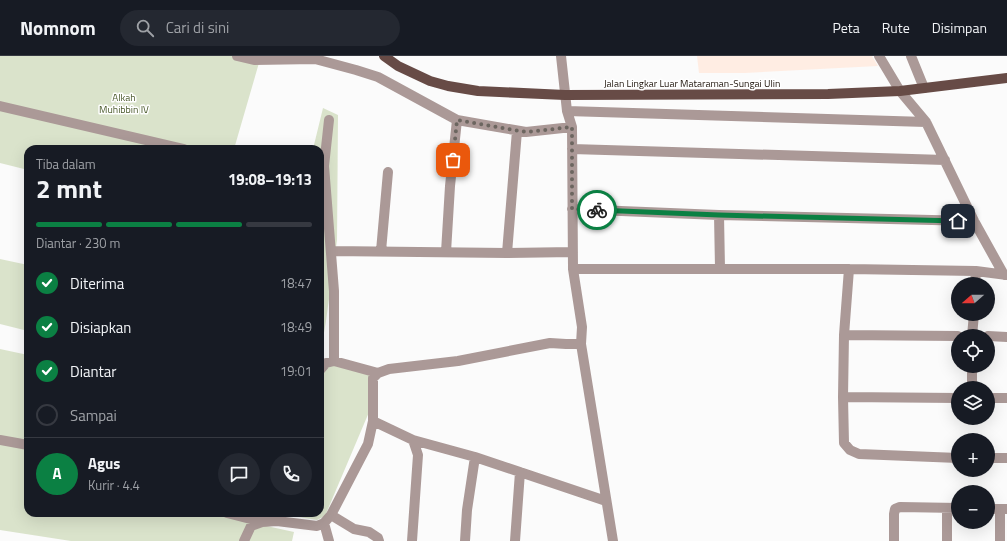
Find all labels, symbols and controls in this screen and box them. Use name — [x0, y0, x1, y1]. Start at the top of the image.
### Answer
search box — [120, 10, 400, 46]
text: Nomnom — [20, 13, 96, 42]
text: Cari di sini — [166, 16, 229, 39]
icon: search — [134, 17, 156, 39]
text: Peta — [833, 17, 860, 38]
text: Rute — [882, 17, 910, 38]
text: Disimpan — [932, 17, 987, 38]
street label: Jalan Lingkar Luar Mataraman-Sungai Ulin — [604, 76, 780, 91]
park label: Alkah Muhibbin IV — [99, 90, 149, 117]
pin — [436, 143, 470, 177]
icon: bag — [442, 149, 464, 171]
text: Tiba dalam — [36, 154, 96, 174]
text: 19:08–19:13 — [228, 168, 312, 191]
text: 2 mnt — [36, 169, 102, 208]
courier — [577, 190, 617, 230]
icon: bike — [586, 199, 608, 221]
pin — [941, 204, 975, 238]
icon: home — [947, 210, 969, 232]
text: Diantar · 230 m — [36, 233, 120, 253]
icon: check — [36, 272, 58, 294]
text: Diterima — [70, 272, 124, 295]
text: 18:47 — [280, 273, 312, 293]
north arrow — [951, 277, 995, 321]
map controls — [951, 277, 995, 529]
icon: check — [36, 316, 58, 338]
text: Disiapkan — [70, 316, 131, 339]
text: 18:49 — [280, 317, 312, 337]
button: locate — [951, 329, 995, 373]
icon: check — [36, 360, 58, 382]
text: Diantar — [70, 360, 116, 383]
text: 19:01 — [280, 361, 312, 381]
button: layers — [951, 381, 995, 425]
text: Sampai — [70, 404, 117, 427]
button: + — [951, 433, 995, 477]
text: Agus — [88, 452, 120, 475]
button: chat — [218, 453, 260, 495]
button: phone — [270, 453, 312, 495]
text: A — [52, 462, 62, 485]
text: Kurir · 4.4 — [88, 475, 140, 495]
button: − — [951, 485, 995, 529]

